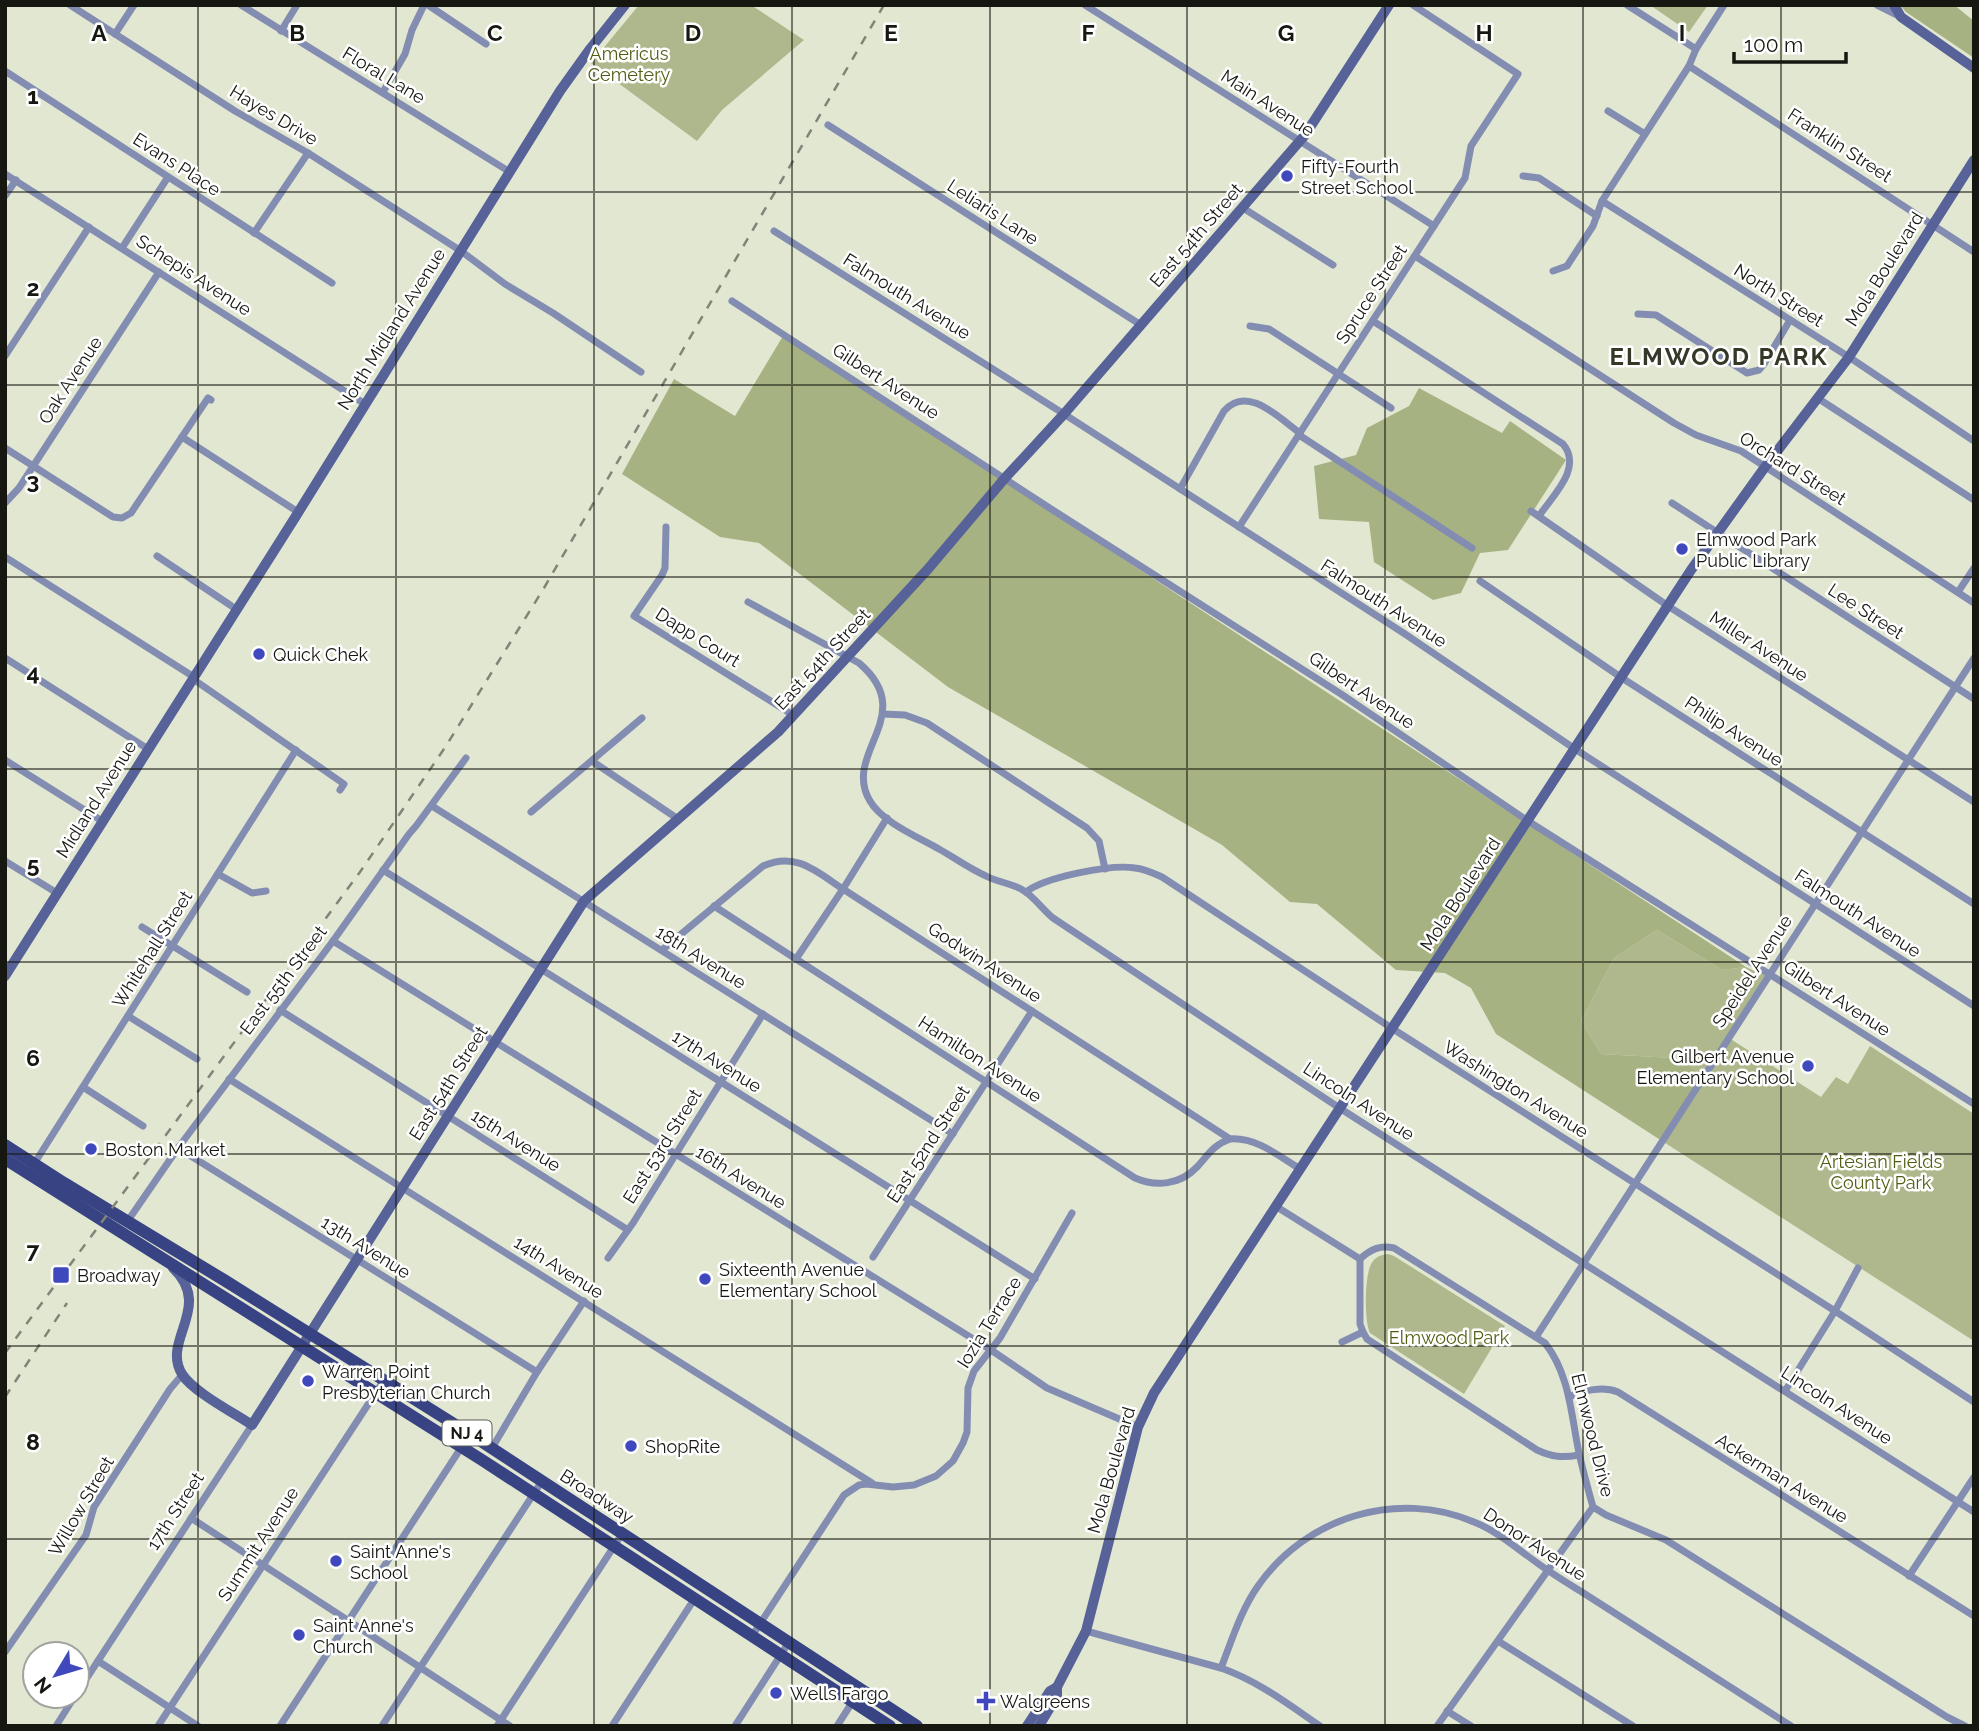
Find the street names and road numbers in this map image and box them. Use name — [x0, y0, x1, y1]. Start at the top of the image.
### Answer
street label: Floral Lane — [339, 42, 429, 108]
street label: Main Avenue — [1217, 65, 1319, 141]
street label: Hayes Drive — [226, 81, 322, 150]
street label: Franklin Street — [1784, 104, 1896, 186]
street label: Evans Place — [129, 128, 225, 200]
street label: Leliaris Lane — [944, 175, 1043, 249]
street label: East 54th Street — [1145, 179, 1247, 291]
street label: Mola Boulevard — [1840, 208, 1928, 330]
street label: Schepis Avenue — [133, 230, 256, 320]
street label: Spruce Street — [1331, 241, 1411, 347]
street label: North Midland Avenue — [333, 244, 450, 414]
street label: Falmouth Avenue — [840, 248, 975, 344]
street label: North Street — [1730, 259, 1828, 331]
street label: Oak Avenue — [34, 332, 106, 428]
street label: Gilbert Avenue — [829, 339, 944, 424]
street label: Orchard Street — [1736, 427, 1850, 509]
street label: Falmouth Avenue — [1317, 554, 1451, 652]
street label: Lee Street — [1824, 579, 1908, 643]
street label: Dapp Court — [652, 603, 744, 671]
street label: East 54th Street — [770, 604, 874, 714]
street label: Miller Avenue — [1706, 606, 1813, 686]
street label: Gilbert Avenue — [1305, 647, 1419, 733]
street label: Philip Avenue — [1681, 691, 1787, 771]
street label: Midland Avenue — [51, 736, 141, 862]
street label: Mola Boulevard — [1416, 833, 1504, 955]
street label: Falmouth Avenue — [1791, 864, 1925, 962]
street label: Whitehall Street — [108, 887, 196, 1011]
street label: Speidel Avenue — [1708, 910, 1796, 1031]
street label: Godwin Avenue — [924, 918, 1046, 1007]
street label: 18th Avenue — [652, 921, 750, 993]
street label: East 55th Street — [235, 922, 331, 1038]
street label: Gilbert Avenue — [1780, 956, 1895, 1041]
street label: Hamilton Avenue — [914, 1011, 1046, 1107]
street label: East 54th Street — [404, 1022, 492, 1144]
street label: 17th Avenue — [669, 1025, 766, 1097]
street label: Washington Avenue — [1440, 1036, 1593, 1142]
street label: Lincoln Avenue — [1300, 1057, 1419, 1145]
street label: East 52nd Street — [882, 1082, 974, 1206]
street label: East 53rd Street — [618, 1085, 706, 1207]
street label: 15th Avenue — [468, 1104, 565, 1176]
street label: 16th Avenue — [692, 1141, 790, 1213]
street label: 13th Avenue — [318, 1211, 415, 1283]
street label: 14th Avenue — [511, 1231, 608, 1303]
street label: Iozia Terrace — [953, 1272, 1026, 1372]
street label: Lincoln Avenue — [1778, 1361, 1897, 1449]
street label: Elmwood Drive — [1567, 1371, 1619, 1499]
street label: Mola Boulevard — [1083, 1404, 1139, 1536]
road number: NJ 4 — [442, 1420, 491, 1446]
street label: Ackerman Avenue — [1712, 1429, 1852, 1527]
street label: Willow Street — [44, 1452, 118, 1560]
street label: Broadway — [556, 1464, 638, 1528]
street label: 17th Street — [142, 1468, 208, 1554]
street label: Summit Avenue — [213, 1483, 303, 1605]
street label: Donor Avenue — [1480, 1503, 1591, 1585]

